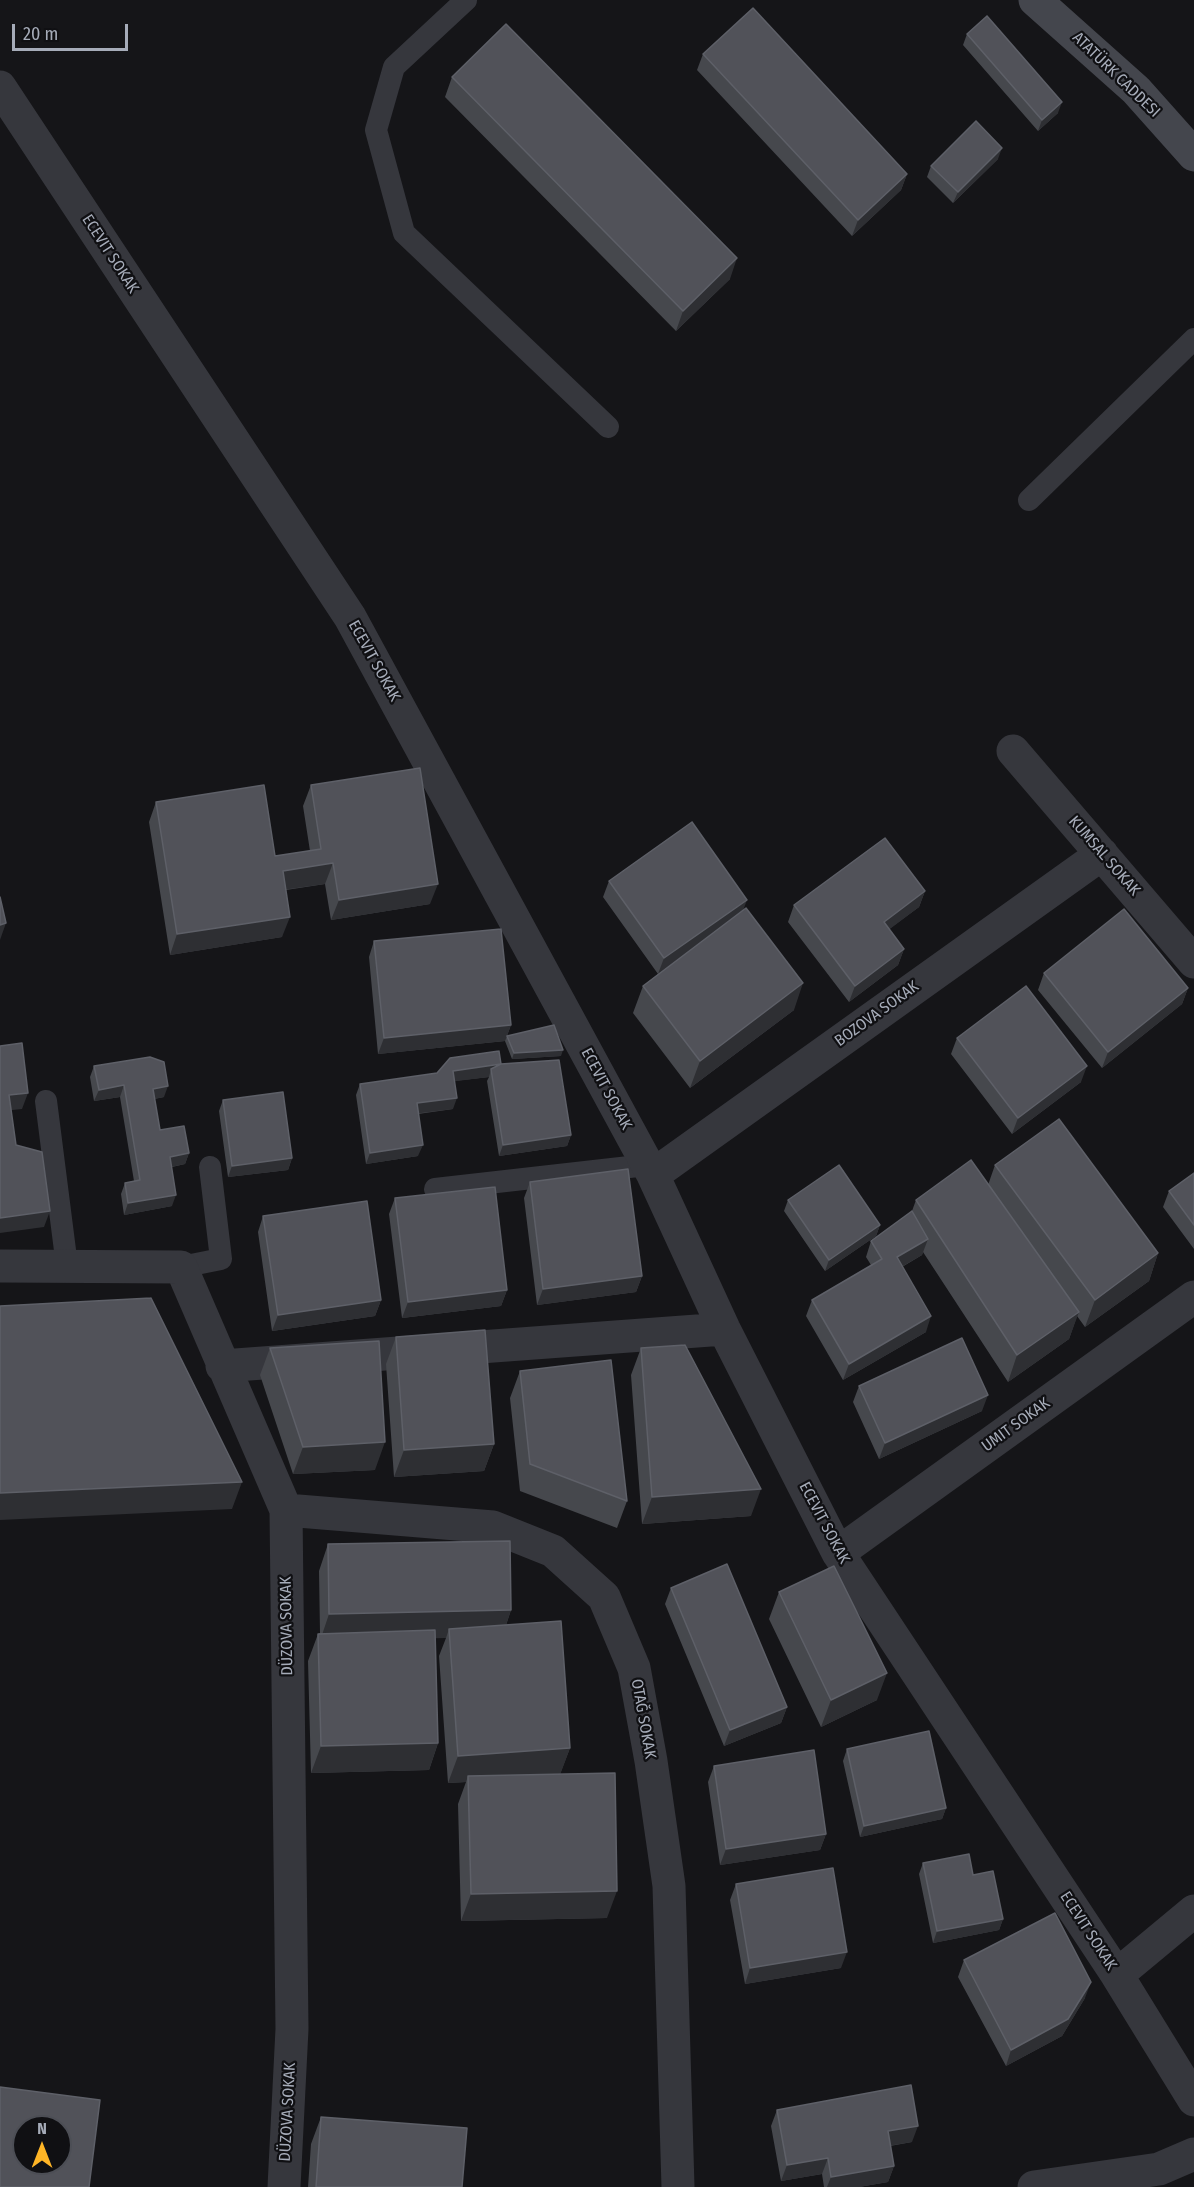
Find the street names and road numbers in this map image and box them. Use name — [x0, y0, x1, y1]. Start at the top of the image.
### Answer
street label: ATATÜRK CADDESI — [1068, 28, 1164, 122]
street label: ECEVIT SOKAK — [78, 211, 142, 297]
street label: ECEVIT SOKAK — [344, 617, 404, 705]
street label: KUMSAL SOKAK — [1064, 812, 1144, 900]
street label: BOZOVA SOKAK — [831, 977, 923, 1051]
street label: ECEVIT SOKAK — [576, 1045, 636, 1133]
street label: UMIT SOKAK — [978, 1394, 1054, 1456]
street label: ECEVIT SOKAK — [794, 1479, 854, 1567]
street label: DÜZOVA SOKAK — [277, 1576, 297, 1676]
street label: OTAĞ SOKAK — [627, 1678, 659, 1760]
street label: ECEVIT SOKAK — [1056, 1888, 1120, 1974]
street label: DÜZOVA SOKAK — [276, 2062, 300, 2162]

